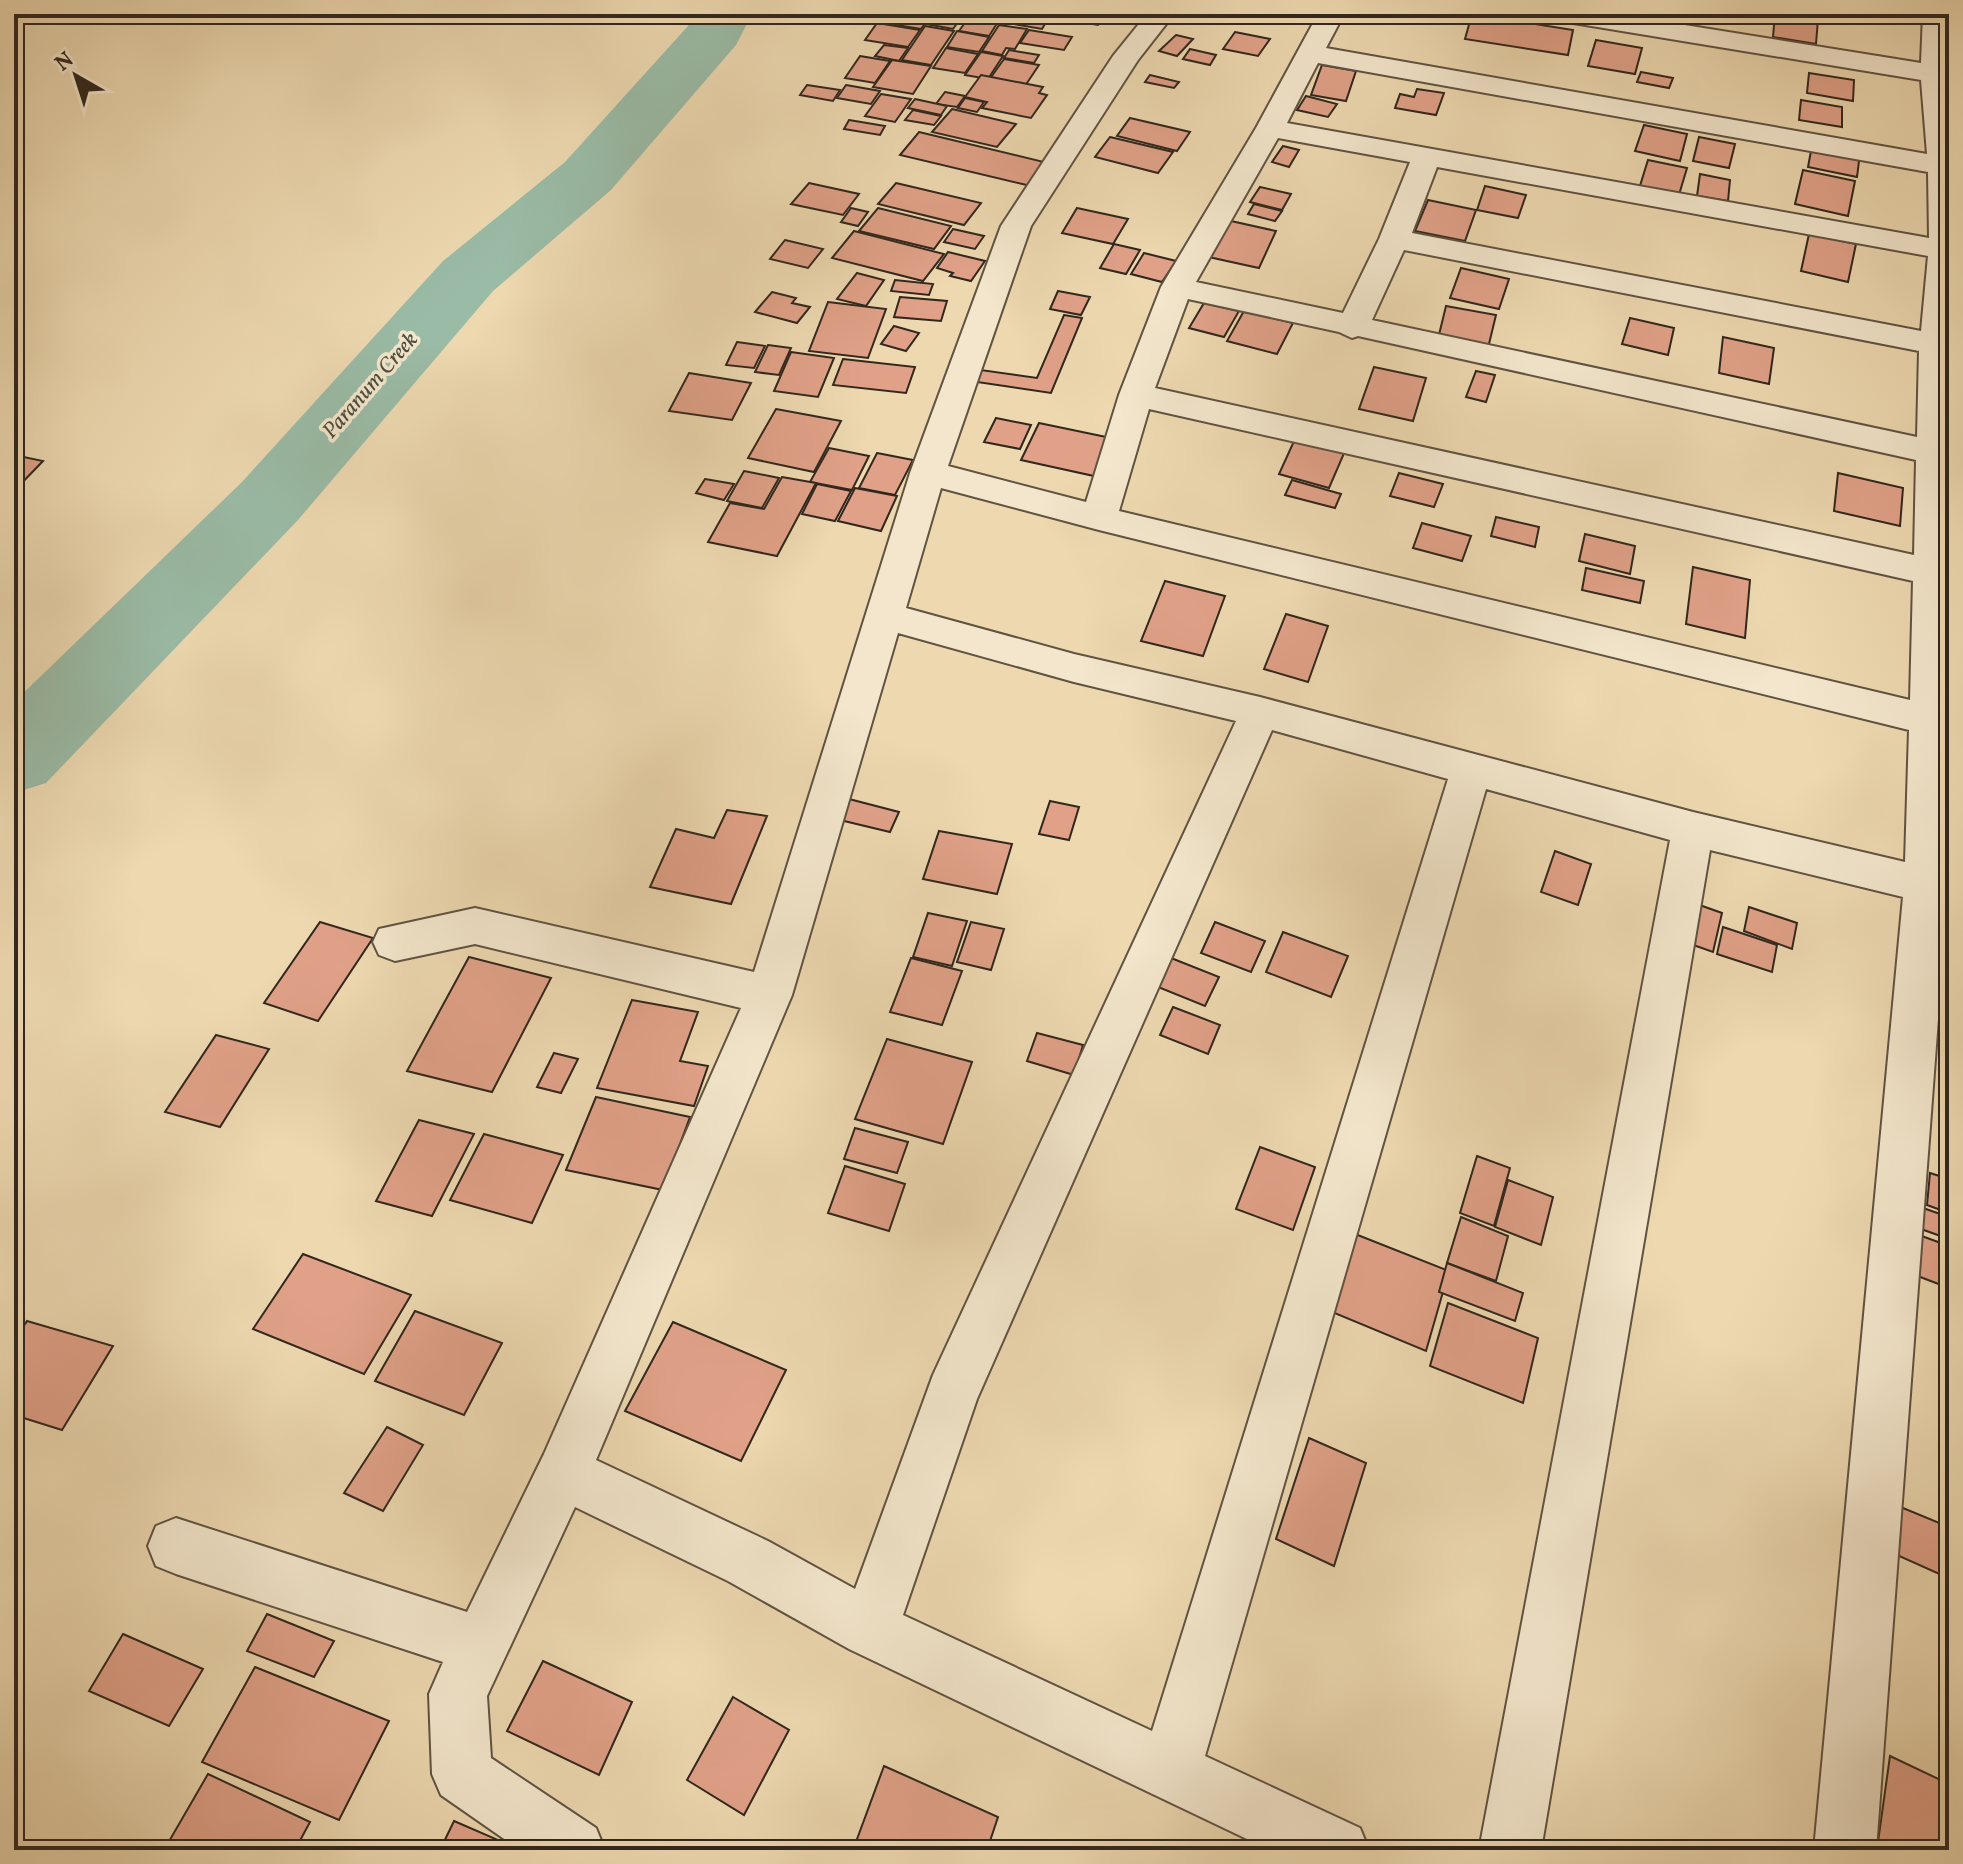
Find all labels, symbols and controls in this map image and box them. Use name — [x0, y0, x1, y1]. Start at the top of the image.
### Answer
north arrow — [36, 36, 116, 116]
text: N — [49, 45, 81, 79]
water label: Paranum Creek — [316, 326, 426, 446]

